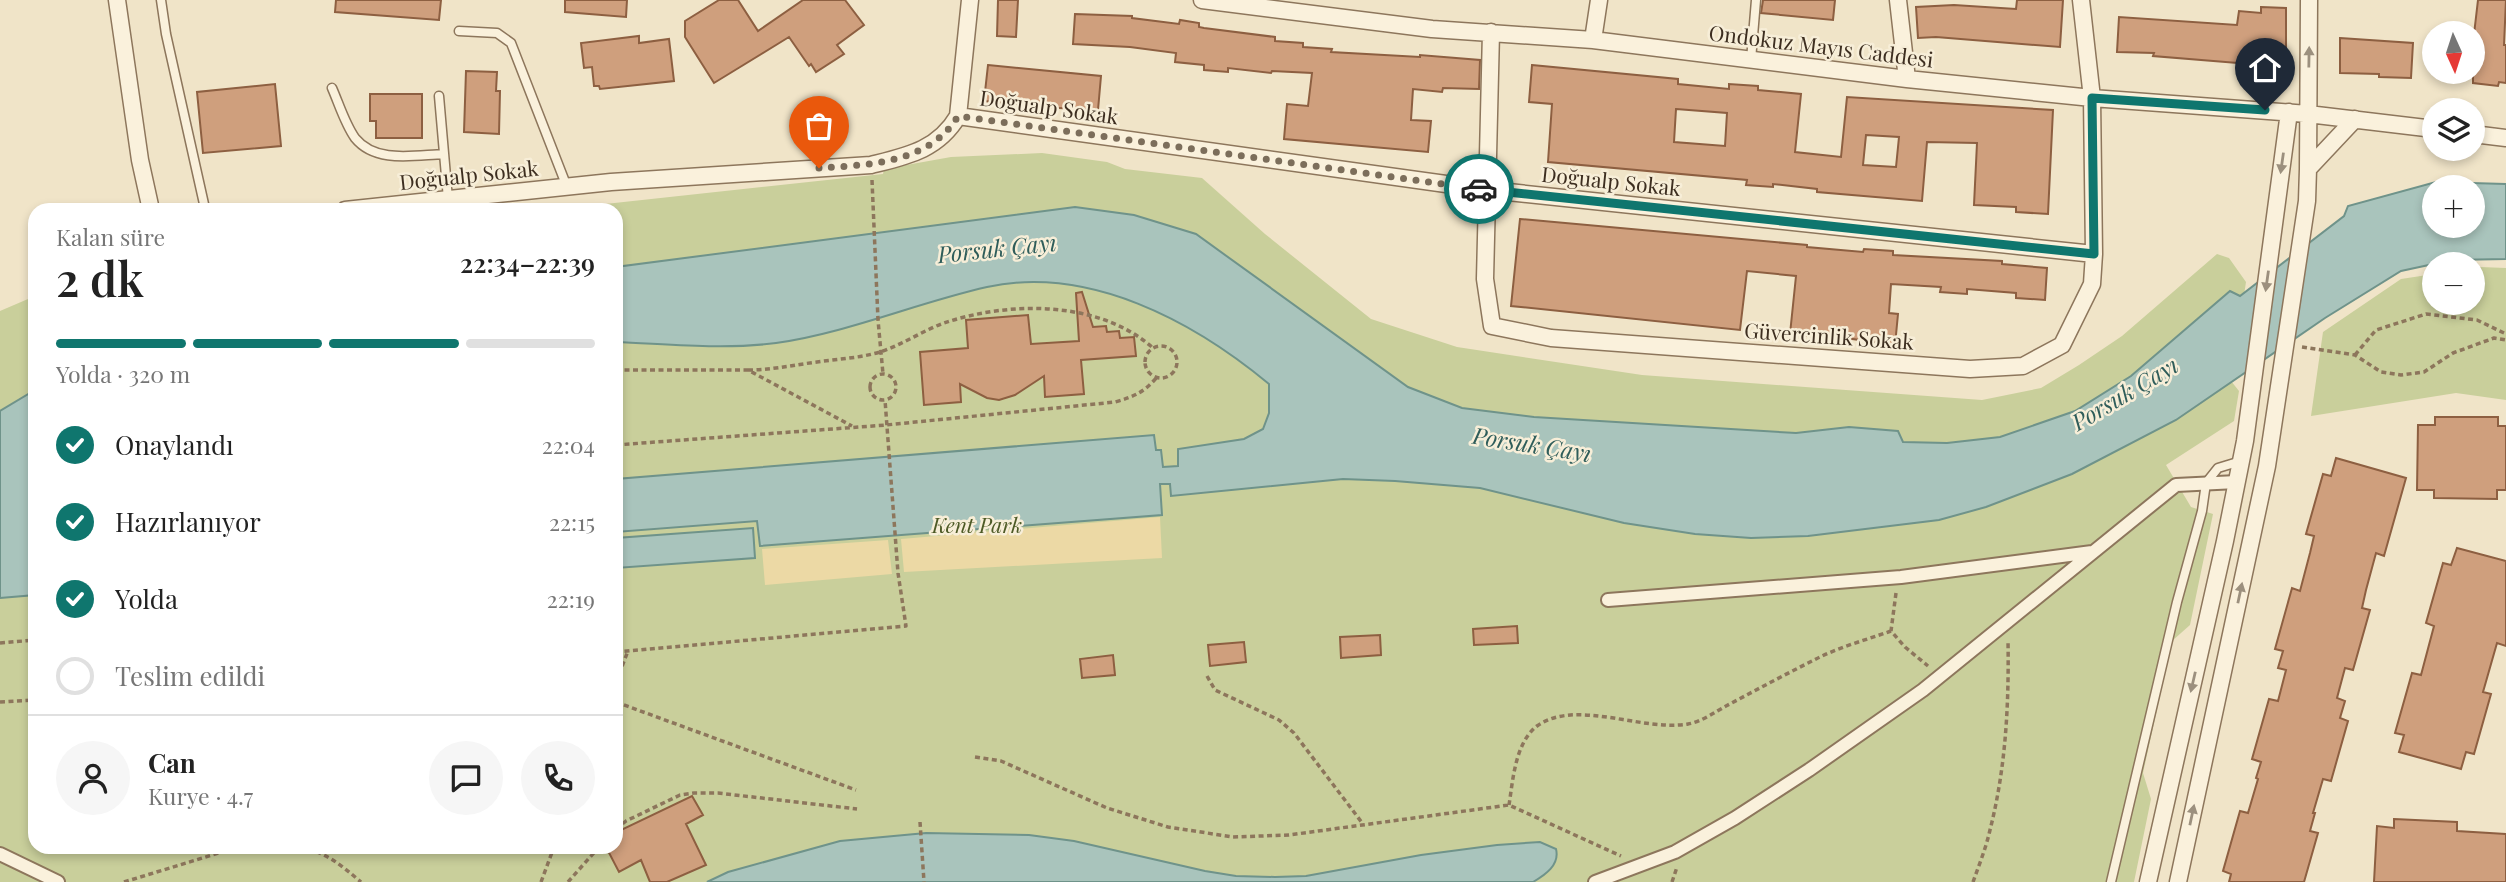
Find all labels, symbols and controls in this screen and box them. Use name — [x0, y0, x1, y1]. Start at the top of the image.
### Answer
street label: Ondokuz Mayıs Caddesi — [1707, 17, 1935, 73]
north arrow — [2422, 21, 2485, 84]
map controls — [2422, 21, 2485, 315]
pin — [2235, 38, 2295, 110]
one-way arrow — [2304, 46, 2315, 68]
icon: home — [2246, 49, 2284, 87]
street label: Doğualp Sokak — [978, 82, 1121, 130]
pin — [789, 96, 849, 168]
button: layers — [2422, 98, 2485, 161]
icon: bag — [800, 107, 838, 145]
one-way arrow — [2277, 152, 2288, 174]
street label: Doğualp Sokak — [398, 153, 540, 195]
courier — [1444, 154, 1514, 224]
street label: Doğualp Sokak — [1540, 159, 1683, 201]
icon: car — [1460, 170, 1498, 208]
button: + — [2422, 175, 2485, 238]
text: Kalan süre — [56, 221, 165, 252]
water label: Porsuk Çayı — [935, 226, 1058, 269]
text: 22:34–22:39 — [460, 245, 595, 280]
text: 2 dk — [56, 247, 144, 309]
button: − — [2422, 252, 2485, 315]
one-way arrow — [2261, 270, 2272, 292]
street label: Güvercinlik Sokak — [1743, 315, 1915, 355]
water label: Porsuk Çayı — [2064, 349, 2183, 437]
text: Yolda · 320 m — [56, 358, 190, 389]
water label: Porsuk Çayı — [1470, 419, 1594, 468]
icon: check — [56, 426, 94, 464]
text: Onaylandı — [115, 427, 234, 462]
text: 22:04 — [542, 429, 595, 460]
icon: check — [56, 503, 94, 541]
text: Hazırlanıyor — [115, 504, 261, 539]
text: 22:15 — [549, 506, 595, 537]
park label: Kent Park — [931, 510, 1022, 538]
icon: check — [56, 580, 94, 618]
text: Yolda — [115, 581, 178, 616]
one-way arrow — [2235, 582, 2246, 604]
text: 22:19 — [547, 583, 595, 614]
text: Teslim edildi — [115, 658, 265, 693]
one-way arrow — [2187, 671, 2198, 693]
button: person — [56, 741, 130, 815]
button: chat — [429, 741, 503, 815]
button: phone — [521, 741, 595, 815]
text: Can — [148, 745, 196, 780]
text: Kurye · 4.7 — [148, 780, 253, 811]
one-way arrow — [2187, 804, 2198, 826]

